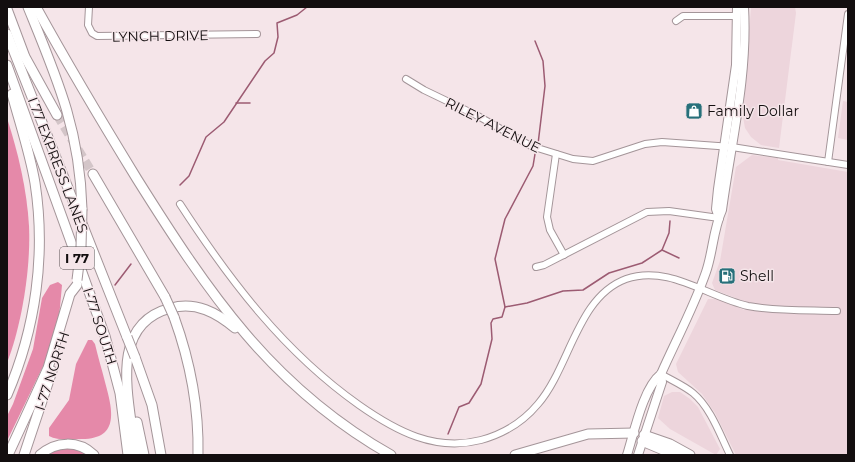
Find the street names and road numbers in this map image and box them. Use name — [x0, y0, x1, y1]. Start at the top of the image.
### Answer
street label: LYNCH DRIVE — [111, 26, 209, 46]
street label: RILEY AVENUE — [442, 93, 544, 157]
street label: I 77 EXPRESS LANES — [24, 94, 92, 236]
road number: I 77 — [60, 247, 94, 269]
street label: I-77 SOUTH — [79, 285, 121, 367]
street label: I-77 NORTH — [31, 329, 73, 413]

